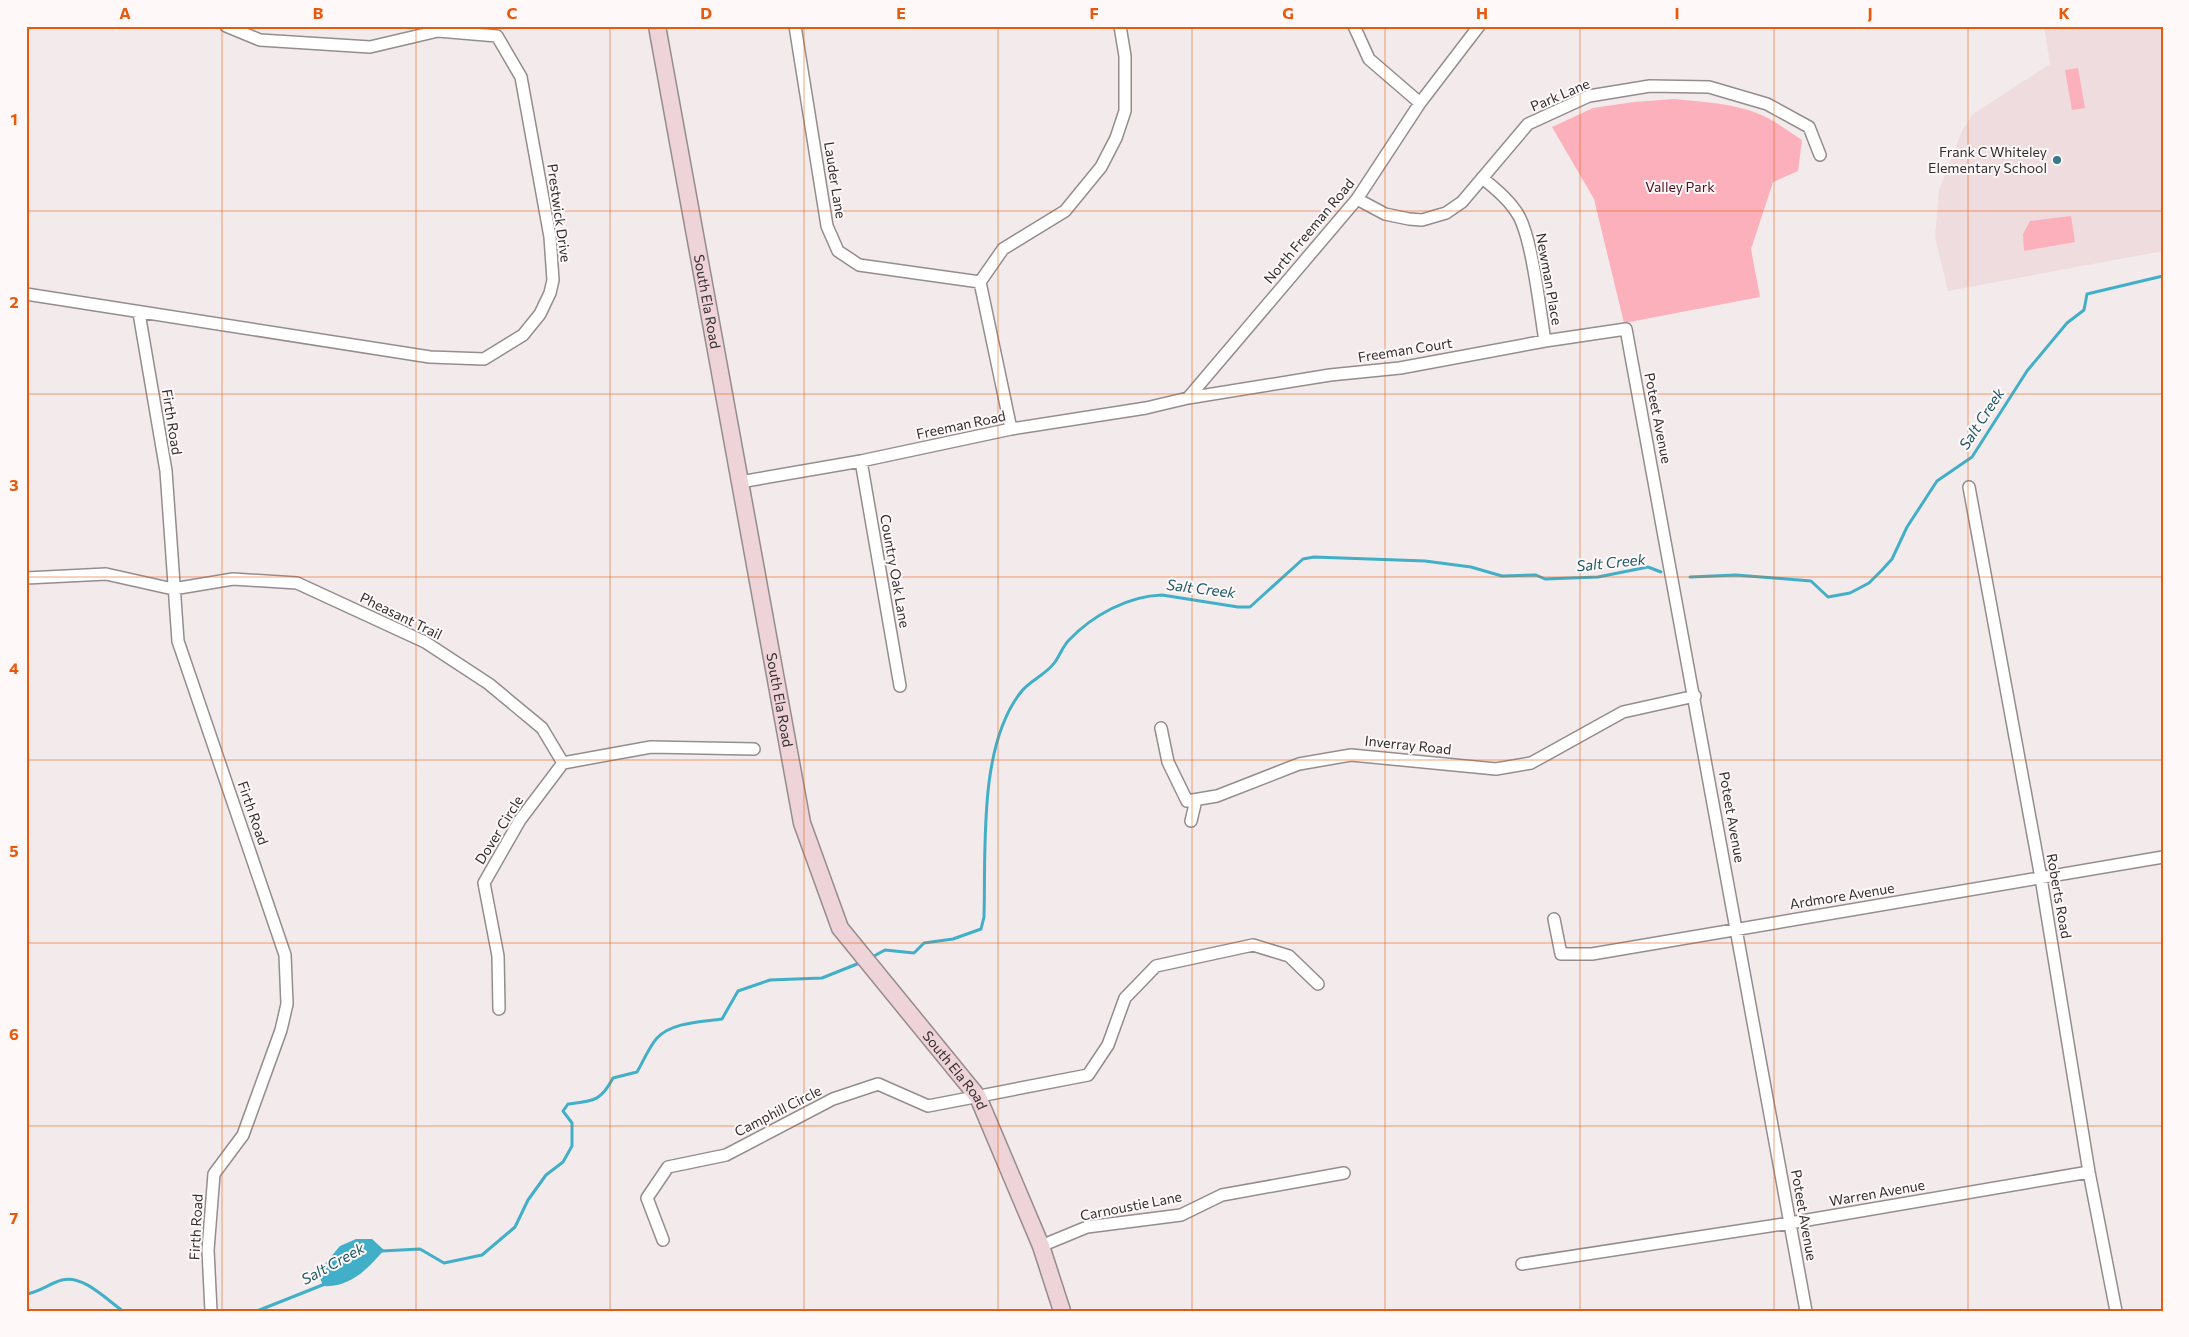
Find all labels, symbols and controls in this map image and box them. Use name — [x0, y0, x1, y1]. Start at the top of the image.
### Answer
text: A — [119, 3, 131, 22]
text: B — [313, 3, 324, 22]
text: C — [507, 3, 518, 22]
text: D — [700, 3, 712, 22]
text: E — [896, 3, 906, 22]
text: F — [1089, 3, 1099, 22]
text: G — [1282, 3, 1294, 22]
text: H — [1476, 3, 1488, 22]
text: I — [1674, 3, 1680, 22]
text: J — [1867, 3, 1873, 22]
text: K — [2058, 3, 2070, 22]
street label: Park Lane — [1528, 74, 1592, 115]
text: 1 — [10, 109, 18, 128]
street label: Lauder Lane — [821, 140, 850, 220]
place label: Frank C Whiteley Elementary School — [1928, 143, 2047, 176]
marker: Frank C Whiteley Elementary School — [2051, 154, 2063, 166]
street label: Prestwick Drive — [544, 163, 575, 263]
street label: North Freeman Road — [1260, 175, 1358, 287]
park label: Valley Park — [1645, 178, 1715, 195]
street label: Newman Place — [1533, 232, 1566, 326]
street label: South Ela Road — [691, 253, 725, 350]
text: 2 — [9, 292, 19, 311]
street label: Freeman Court — [1357, 334, 1454, 365]
street label: Poteet Avenue — [1641, 371, 1676, 465]
water label: Salt Creek — [1955, 384, 2008, 452]
street label: Firth Road — [159, 388, 186, 456]
street label: Freeman Road — [915, 407, 1007, 442]
text: 3 — [9, 475, 19, 494]
street label: Country Oak Lane — [877, 513, 914, 629]
water label: Salt Creek — [1575, 549, 1647, 575]
water label: Salt Creek — [1166, 575, 1238, 601]
street label: Pheasant Trail — [357, 588, 445, 643]
street label: South Ela Road — [763, 651, 797, 748]
text: 4 — [9, 658, 19, 677]
street label: Inverray Road — [1364, 732, 1452, 757]
street label: Poteet Avenue — [1716, 770, 1749, 864]
street label: Firth Road — [235, 779, 272, 847]
street label: Dover Circle — [471, 792, 526, 867]
text: 5 — [9, 841, 19, 860]
street label: Roberts Road — [2044, 852, 2075, 940]
street label: Ardmore Avenue — [1788, 879, 1895, 912]
text: 6 — [9, 1024, 19, 1043]
street label: South Ela Road — [920, 1027, 991, 1112]
street label: Camphill Circle — [731, 1081, 824, 1140]
street label: Poteet Avenue — [1788, 1168, 1821, 1262]
street label: Warren Avenue — [1828, 1176, 1926, 1209]
street label: Carnoustie Lane — [1079, 1187, 1183, 1224]
street label: Firth Road — [185, 1193, 206, 1261]
text: 7 — [10, 1208, 19, 1227]
water label: Salt Creek — [298, 1238, 368, 1288]

